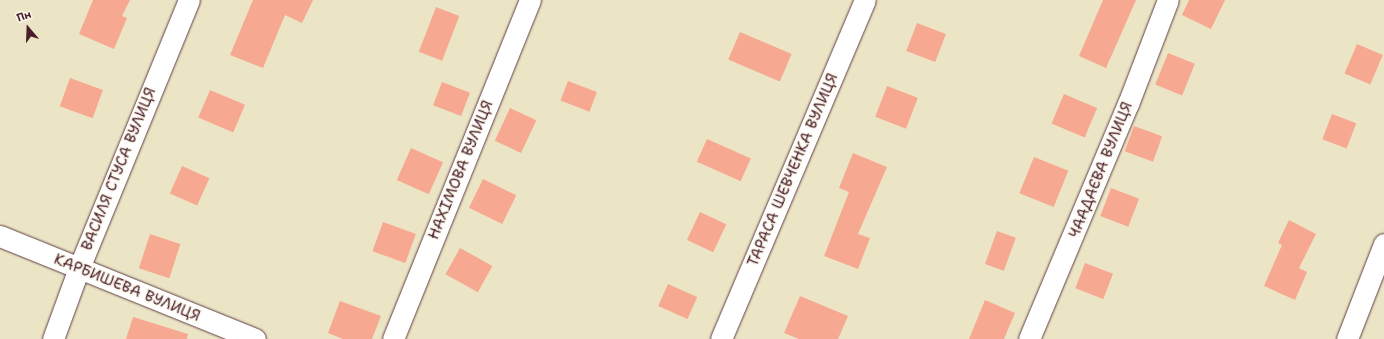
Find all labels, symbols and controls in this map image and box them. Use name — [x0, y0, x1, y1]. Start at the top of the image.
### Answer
text: Пн — [15, 7, 33, 26]
north arrow — [8, 8, 48, 48]
street label: ТАРАСА ШЕВЧЕНКА ВУЛИЦЯ — [744, 71, 842, 269]
street label: ВАСИЛЯ СТУСА ВУЛИЦЯ — [78, 85, 160, 253]
street label: НАХІМОВА ВУЛИЦЯ — [425, 98, 497, 242]
street label: ЧААДАЄВА ВУЛИЦЯ — [1065, 99, 1137, 241]
street label: КАРБИШЕВА ВУЛИЦЯ — [51, 250, 203, 326]

